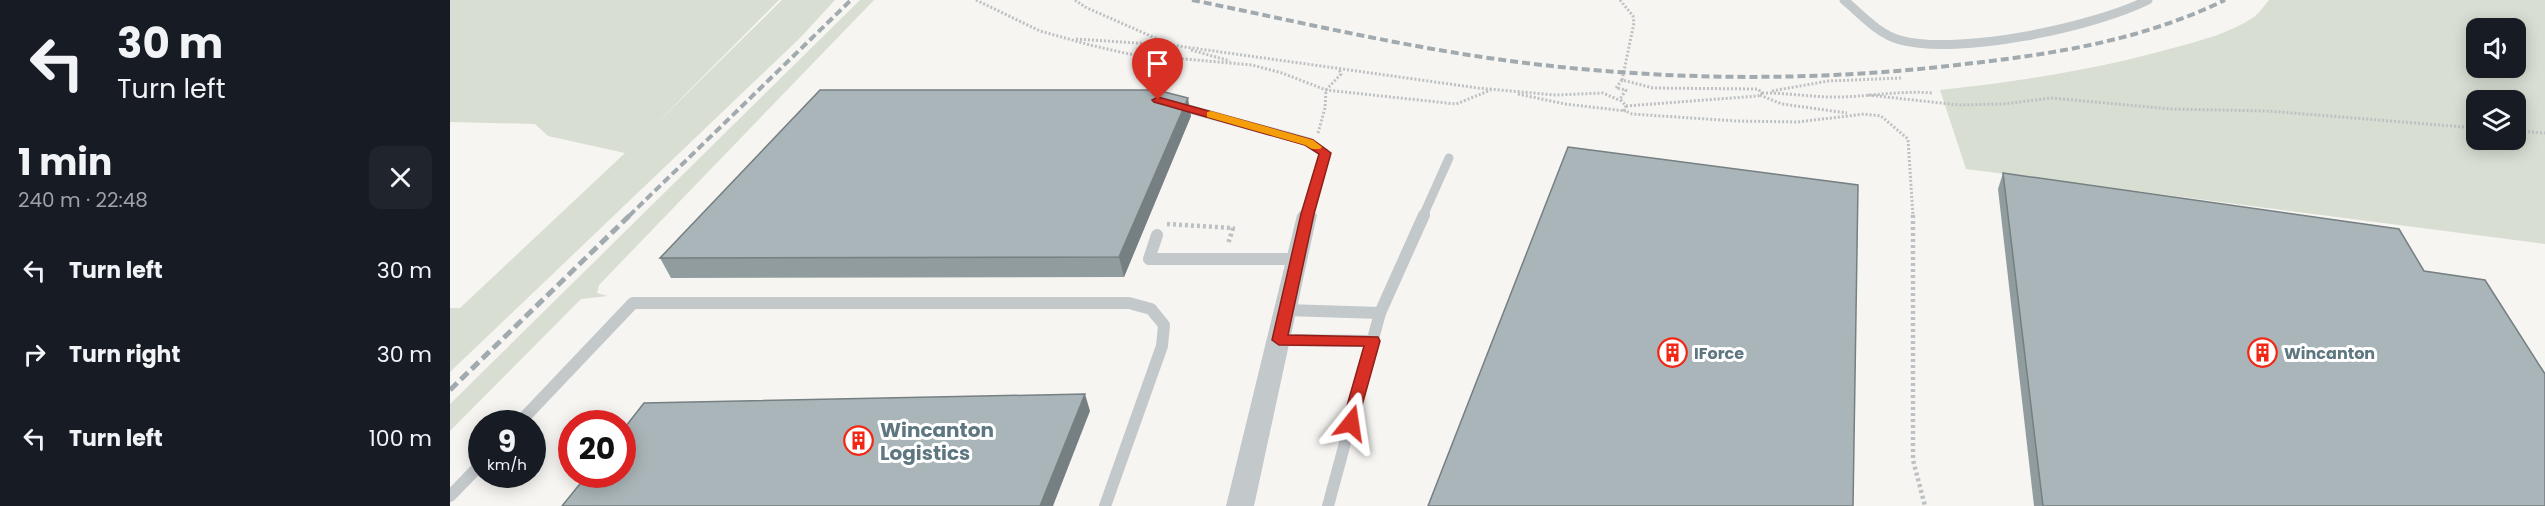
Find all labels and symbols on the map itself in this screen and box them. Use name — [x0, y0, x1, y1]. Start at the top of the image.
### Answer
pin — [1132, 38, 1183, 100]
building icon: IForce — [1657, 337, 1689, 369]
building icon: Wincanton — [2247, 337, 2279, 369]
place label: IForce — [1694, 342, 1744, 365]
place label: Wincanton — [2284, 342, 2375, 365]
position arrow — [1319, 391, 1383, 455]
speed limit sign: 20 — [558, 410, 636, 488]
place label: Wincanton Logistics — [880, 416, 994, 467]
building icon: Wincanton Logistics — [843, 425, 875, 457]

